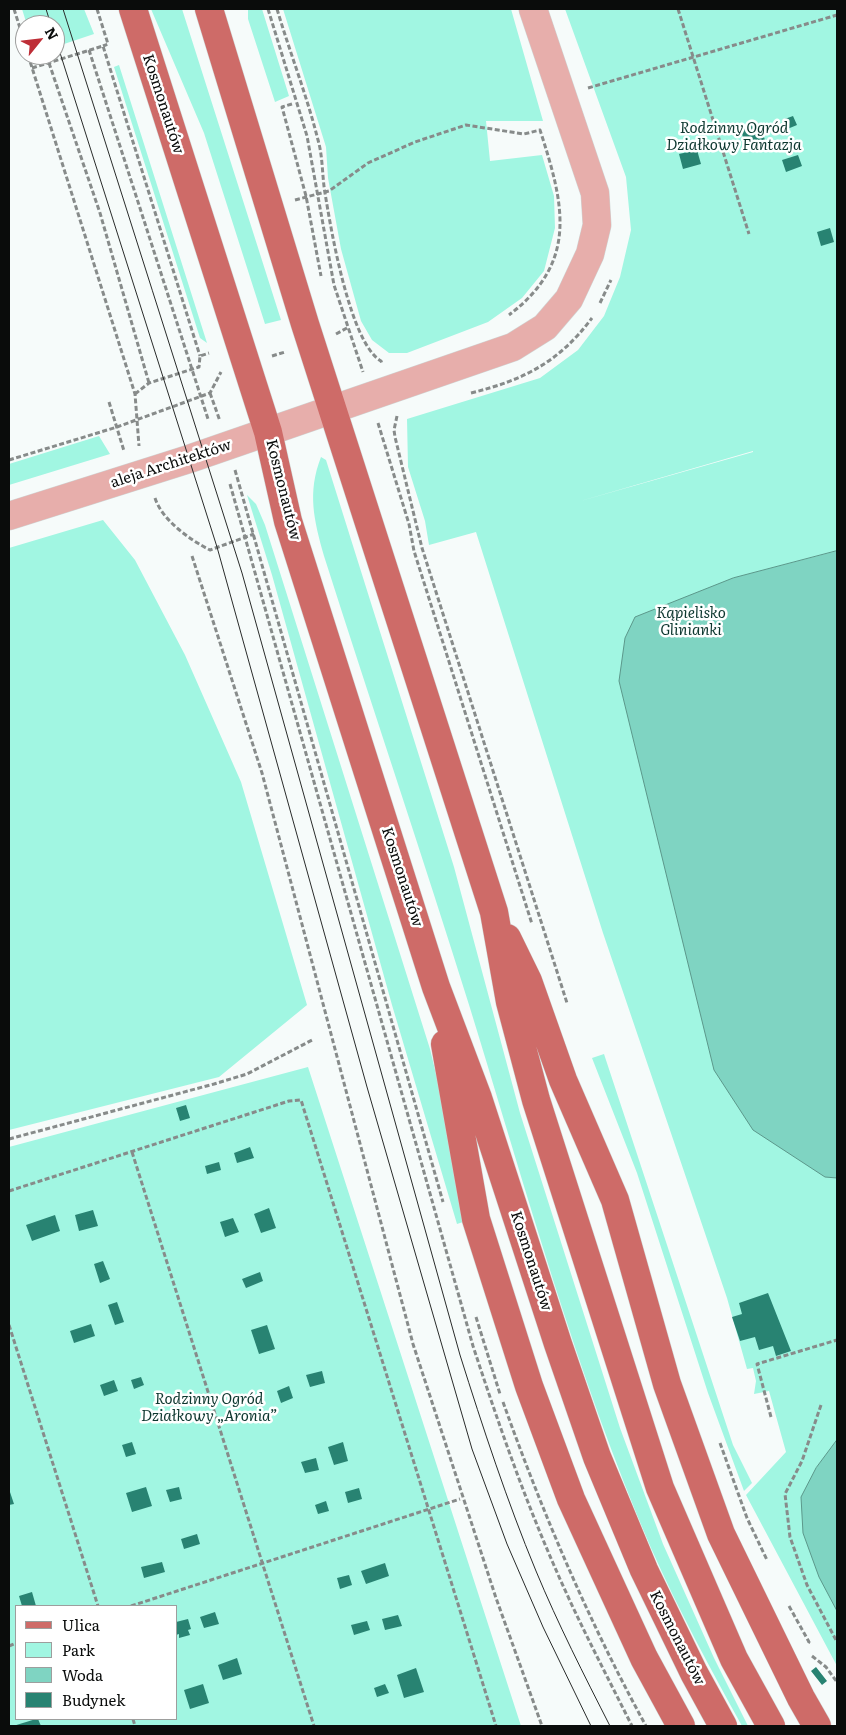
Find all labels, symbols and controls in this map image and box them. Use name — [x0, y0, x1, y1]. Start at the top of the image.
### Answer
north arrow — [15, 15, 65, 65]
text: N — [41, 23, 64, 43]
street label: Kosmonautów — [138, 52, 188, 156]
park label: Rodzinny Ogród Działkowy Fantazja — [666, 120, 802, 155]
street label: aleja Architektów — [108, 436, 234, 492]
street label: Kosmonautów — [262, 438, 304, 542]
park label: Kąpielisko Glinianki — [656, 605, 726, 640]
street label: Kosmonautów — [377, 825, 427, 929]
street label: Kosmonautów — [506, 1209, 556, 1313]
park label: Rodzinny Ogród Działkowy „Aronia” — [141, 1391, 277, 1426]
street label: Kosmonautów — [645, 1588, 709, 1688]
legend — [15, 1605, 178, 1720]
text: Ulica — [62, 1613, 100, 1636]
text: Park — [62, 1638, 95, 1661]
text: Woda — [62, 1663, 103, 1686]
text: Budynek — [62, 1688, 125, 1711]

